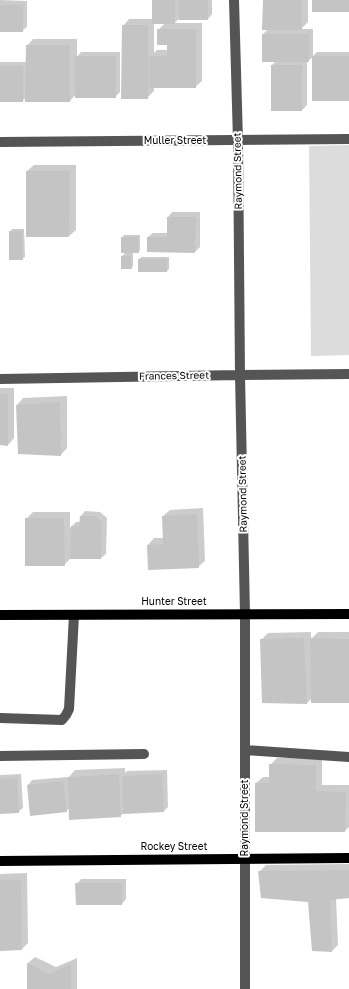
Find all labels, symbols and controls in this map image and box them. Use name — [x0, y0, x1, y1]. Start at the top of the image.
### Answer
street label: Raymond Street — [231, 132, 245, 210]
street label: Muller Street — [144, 135, 206, 147]
street label: Frances Street — [139, 369, 209, 383]
street label: Raymond Street — [236, 455, 250, 533]
street label: Hunter Street — [141, 596, 207, 608]
street label: Raymond Street — [239, 780, 251, 856]
street label: Rockey Street — [141, 841, 207, 853]

